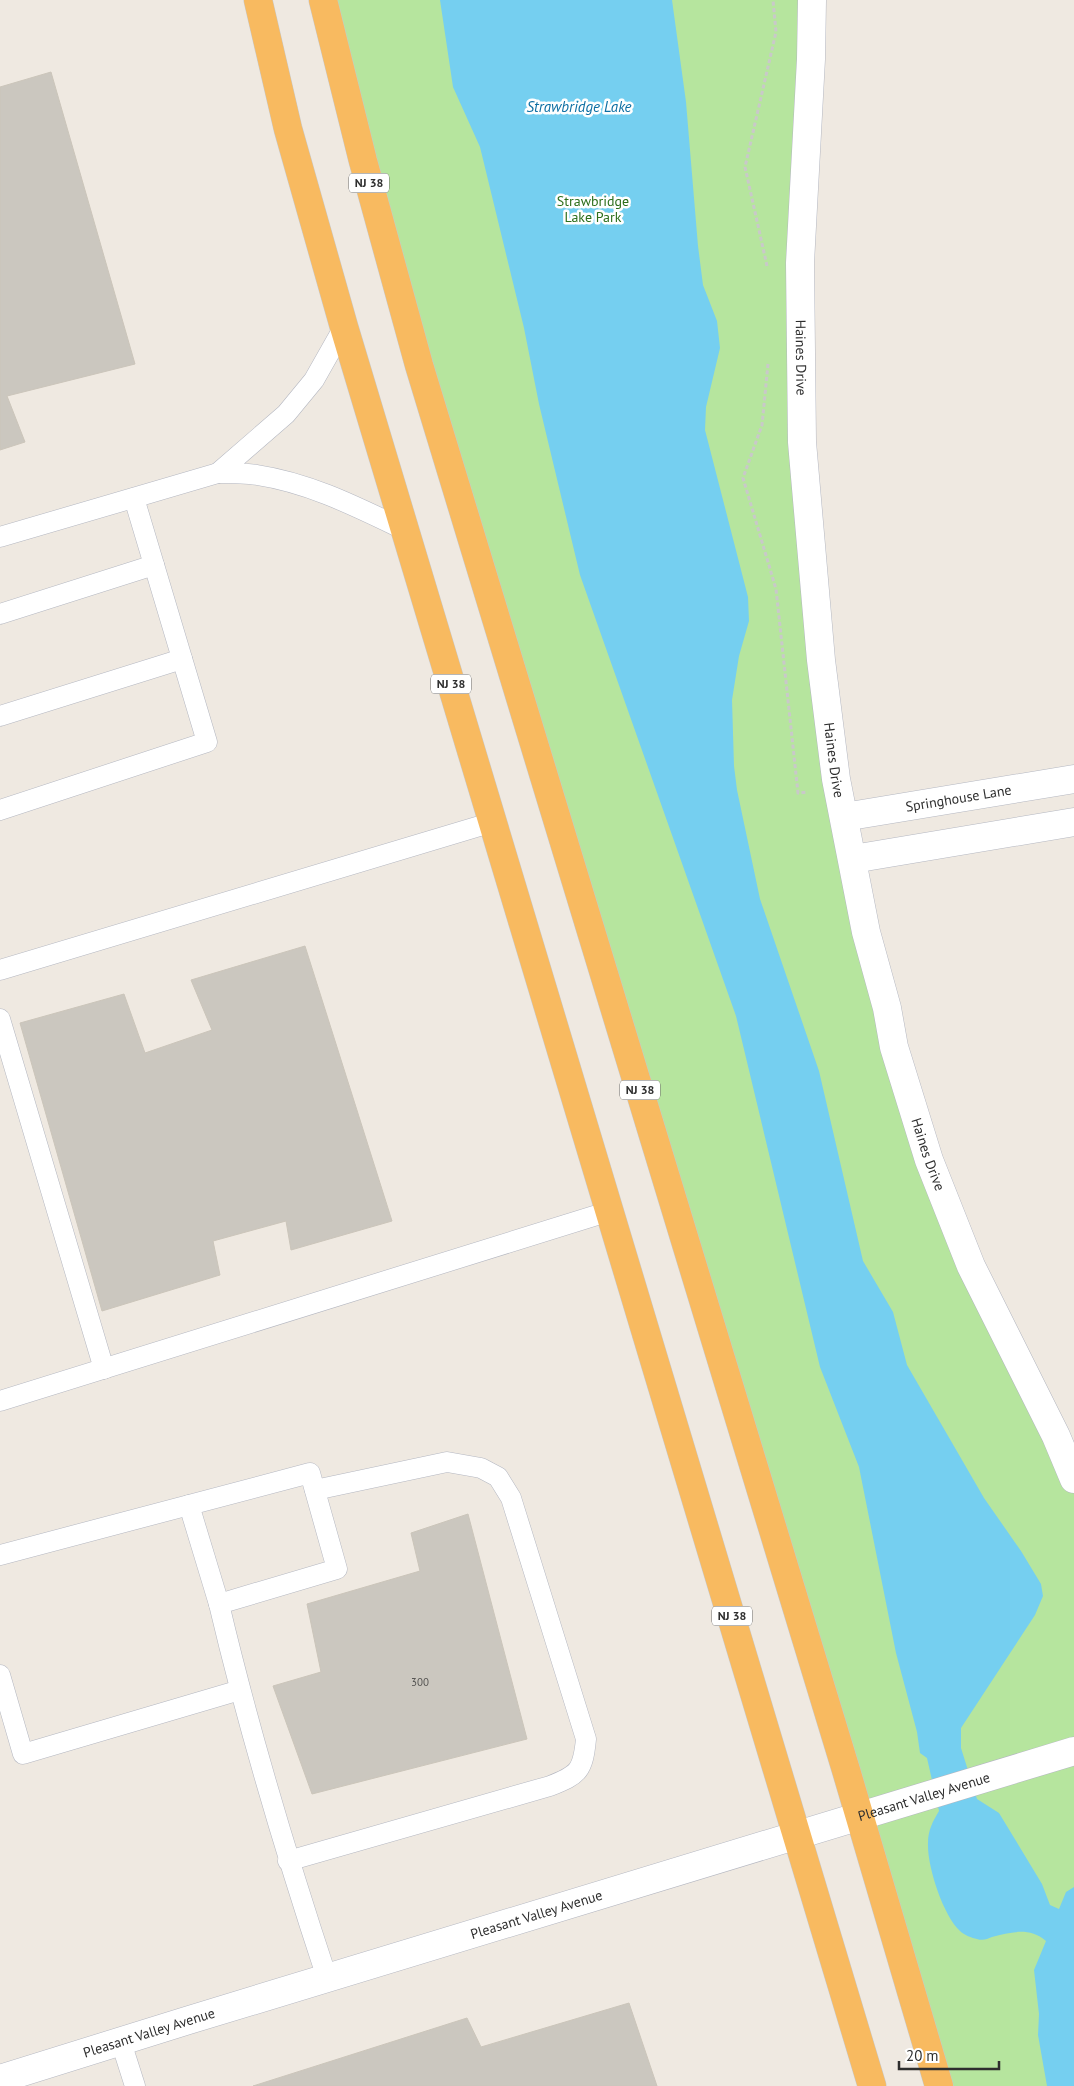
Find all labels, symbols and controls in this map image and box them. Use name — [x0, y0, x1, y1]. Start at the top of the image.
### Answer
water label: Strawbridge Lake — [526, 97, 632, 116]
road number: NJ 38 — [349, 174, 389, 192]
park label: Strawbridge Lake Park — [557, 192, 629, 226]
street label: Haines Drive — [792, 320, 810, 396]
road number: NJ 38 — [431, 674, 471, 694]
street label: Haines Drive — [820, 721, 848, 799]
street label: Springhouse Lane — [904, 780, 1013, 816]
road number: NJ 38 — [620, 1080, 660, 1100]
street label: Haines Drive — [907, 1116, 949, 1193]
road number: NJ 38 — [712, 1606, 752, 1625]
house number: 300 — [411, 1675, 429, 1689]
street label: Pleasant Valley Avenue — [856, 1768, 992, 1825]
street label: Pleasant Valley Avenue — [468, 1886, 604, 1943]
street label: Pleasant Valley Avenue — [81, 2004, 217, 2062]
scale bar — [899, 2038, 999, 2070]
text: 20 m — [906, 2046, 939, 2065]

